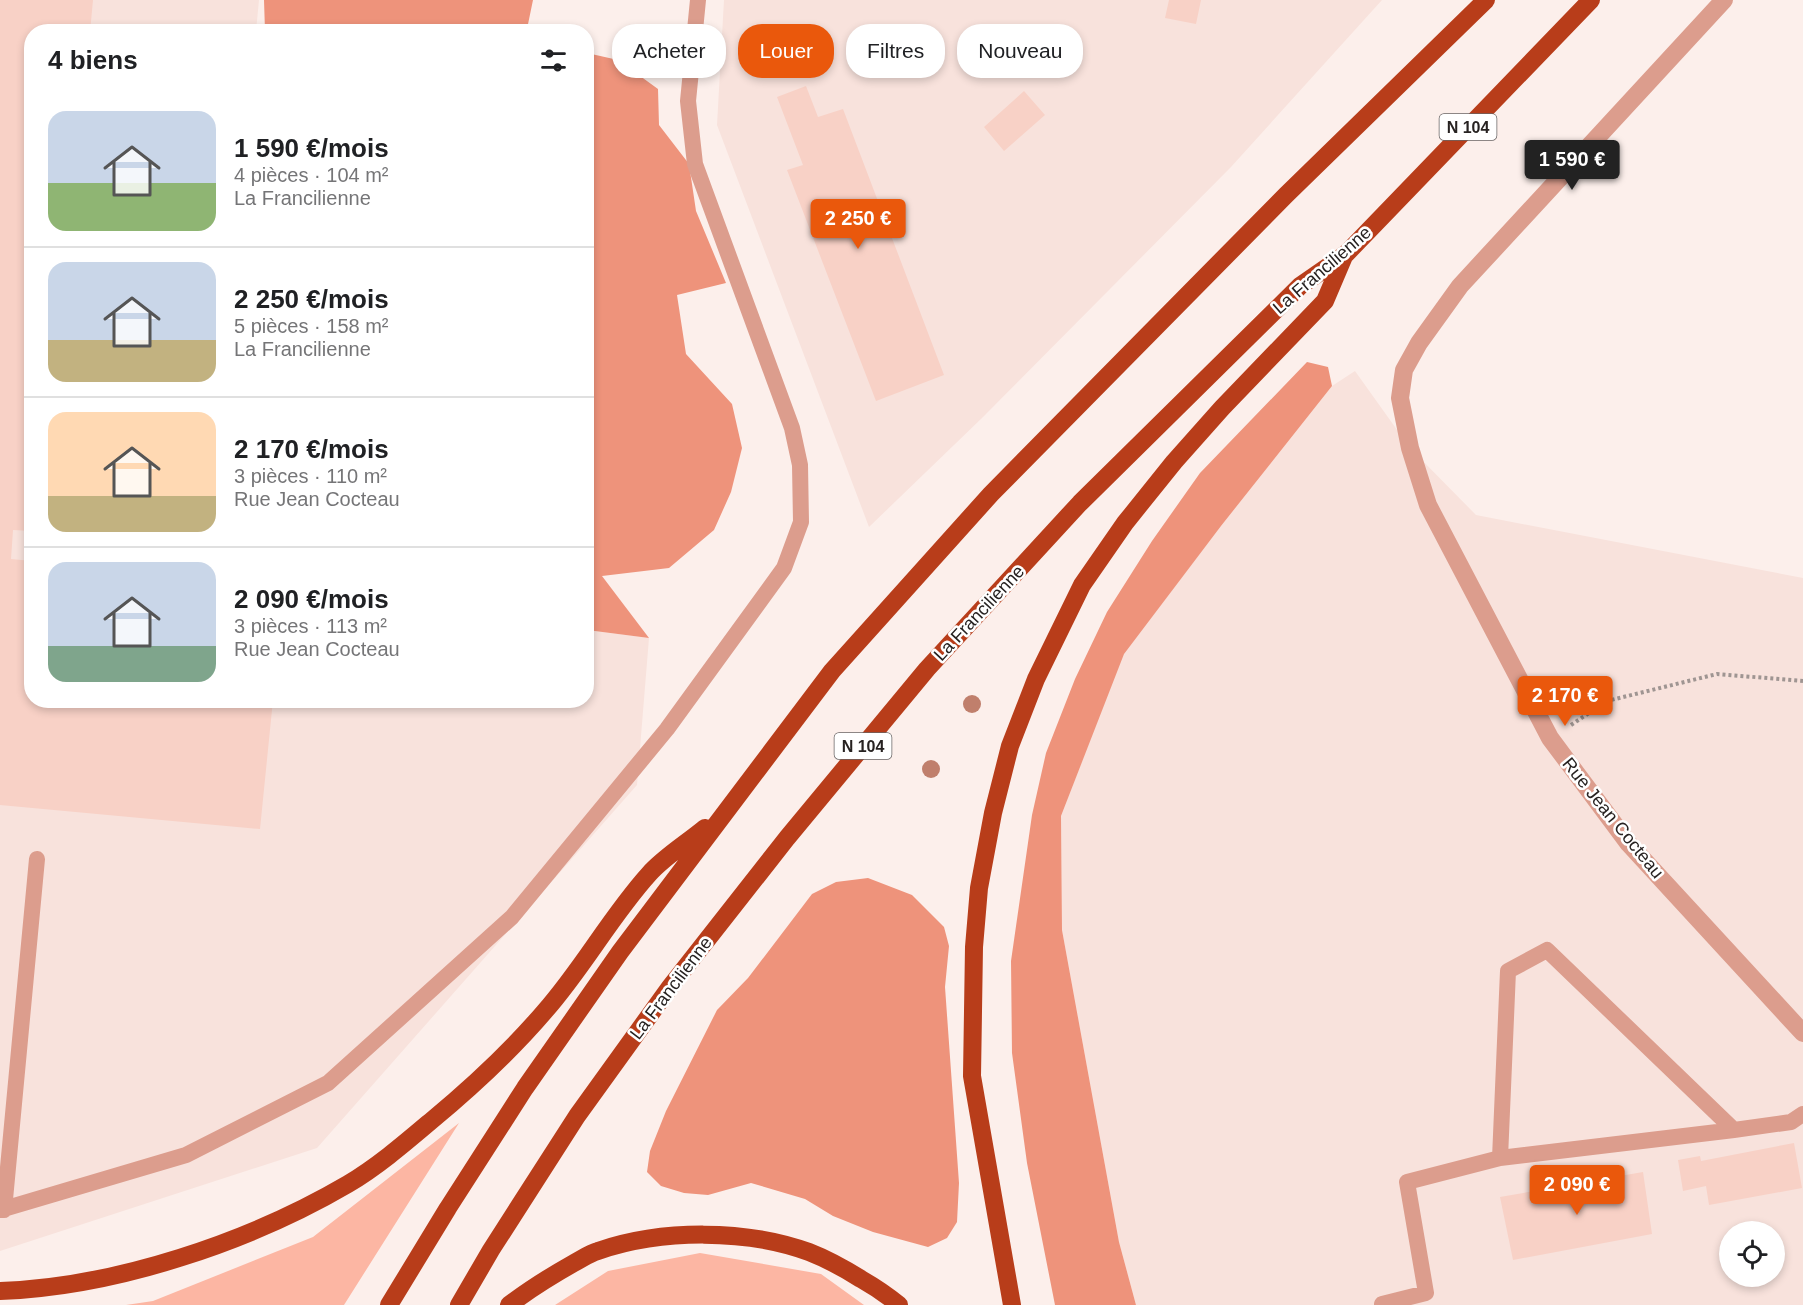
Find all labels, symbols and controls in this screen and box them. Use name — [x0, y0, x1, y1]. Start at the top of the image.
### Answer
chip: Acheter — [612, 24, 726, 78]
chip: Louer — [738, 24, 834, 78]
chip: Filtres — [846, 24, 945, 78]
chip: Nouveau — [957, 24, 1083, 78]
icon: filters — [537, 44, 570, 77]
text: 4 biens — [48, 45, 138, 75]
road number: N 104 — [1440, 114, 1496, 140]
text: 1 590 €/mois — [234, 133, 389, 163]
icon: home — [96, 135, 168, 207]
pin: 1 590 € — [1517, 140, 1627, 191]
text: 1 590 € — [1539, 148, 1605, 170]
text: 4 pièces · 104 m² — [234, 164, 389, 186]
text: La Francilienne — [234, 187, 371, 209]
pin: 2 250 € — [803, 199, 913, 250]
text: 2 250 € — [825, 207, 891, 229]
street label: La Francilienne — [1269, 222, 1375, 318]
text: 2 250 €/mois — [234, 284, 389, 314]
icon: home — [96, 286, 168, 358]
text: 5 pièces · 158 m² — [234, 315, 389, 337]
text: La Francilienne — [234, 338, 371, 360]
text: 2 170 €/mois — [234, 434, 389, 464]
icon: home — [96, 436, 168, 508]
text: 3 pièces · 110 m² — [234, 465, 387, 487]
text: Rue Jean Cocteau — [234, 488, 400, 510]
street label: La Francilienne — [930, 561, 1028, 665]
text: 2 090 €/mois — [234, 584, 389, 614]
icon: home — [96, 586, 168, 658]
text: 3 pièces · 113 m² — [234, 615, 387, 637]
text: Rue Jean Cocteau — [234, 638, 400, 660]
pin: 2 170 € — [1510, 676, 1620, 727]
text: 2 170 € — [1532, 684, 1598, 706]
road number: N 104 — [834, 733, 892, 759]
street label: Rue Jean Cocteau — [1558, 754, 1668, 882]
street label: La Francilienne — [626, 933, 716, 1043]
pin: 2 090 € — [1522, 1165, 1632, 1216]
text: 2 090 € — [1544, 1173, 1610, 1195]
map controls — [1719, 1221, 1785, 1287]
button: locate — [1719, 1221, 1785, 1287]

